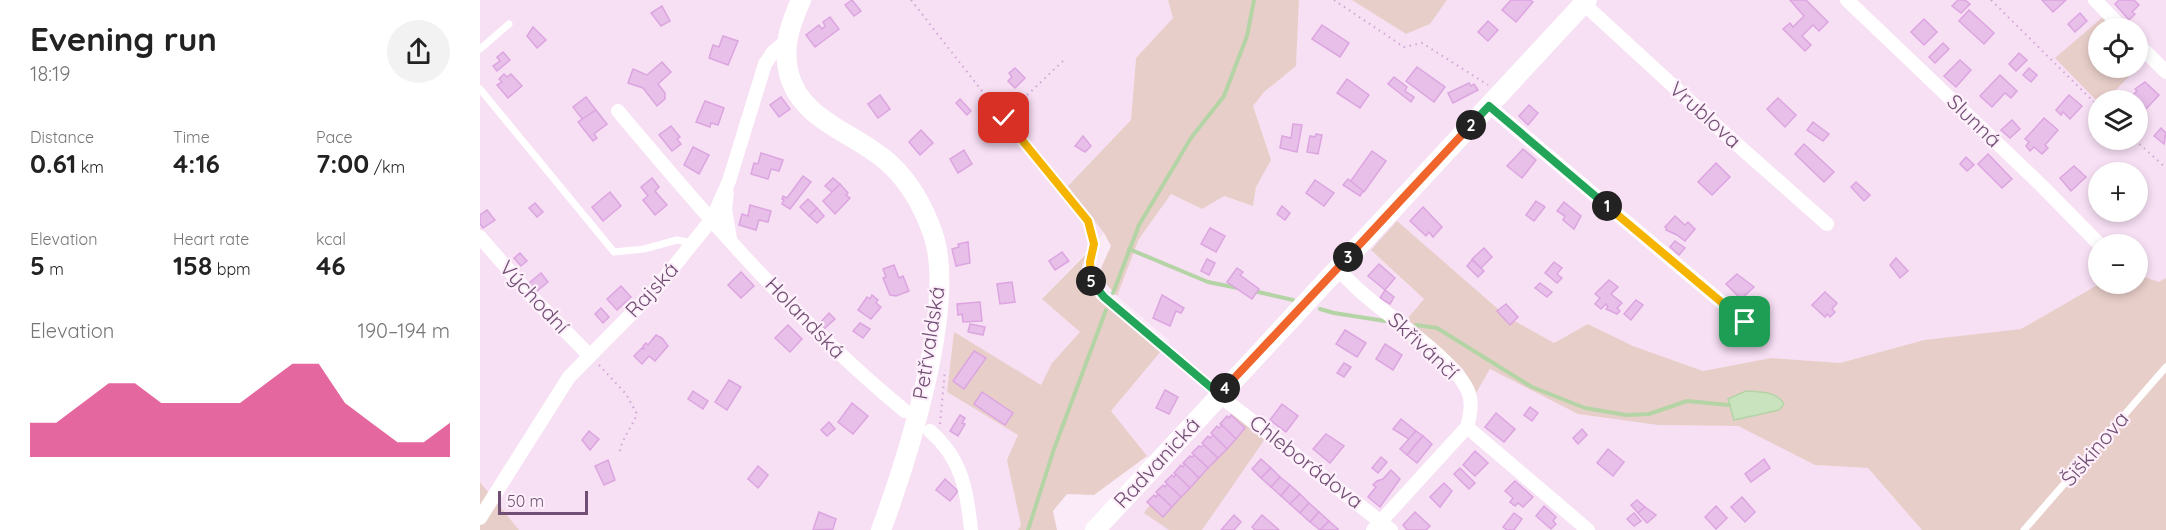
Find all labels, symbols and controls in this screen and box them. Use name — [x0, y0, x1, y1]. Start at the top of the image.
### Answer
text: Evening run — [30, 18, 217, 59]
map controls — [2088, 18, 2148, 294]
button: locate — [2088, 18, 2148, 78]
button: share — [387, 20, 450, 83]
text: 18:19 — [30, 61, 71, 86]
street label: Vrublova — [1664, 75, 1747, 153]
street label: Slunná — [1942, 88, 2007, 152]
button: layers — [2088, 90, 2148, 150]
pin — [978, 92, 1029, 143]
icon: check — [987, 101, 1020, 134]
pin: 2 — [1456, 110, 1486, 140]
text: 2 — [1466, 115, 1476, 135]
text: Distance — [30, 127, 94, 147]
text: Time — [173, 127, 210, 147]
text: Pace — [316, 127, 352, 147]
text: 0.61 — [30, 147, 76, 180]
text: 4:16 — [173, 147, 220, 180]
text: 7:00 — [316, 147, 369, 180]
text: km — [76, 157, 104, 177]
text: /km — [369, 157, 405, 177]
button: + — [2088, 162, 2148, 222]
pin: 1 — [1592, 191, 1622, 221]
text: 1 — [1604, 196, 1610, 216]
text: Elevation — [30, 229, 97, 249]
text: Heart rate — [173, 229, 249, 249]
text: kcal — [316, 229, 346, 249]
button: − — [2088, 234, 2148, 294]
pin: 3 — [1333, 242, 1363, 272]
text: 3 — [1344, 247, 1352, 267]
text: 5 — [30, 249, 45, 282]
text: 158 — [173, 249, 212, 282]
text: 46 — [316, 249, 346, 282]
street label: Východní — [494, 254, 575, 339]
street label: Rajská — [619, 256, 683, 322]
text: m — [45, 259, 64, 279]
text: bpm — [212, 259, 251, 279]
pin: 5 — [1076, 266, 1106, 296]
street label: Holandská — [760, 271, 851, 364]
text: 5 — [1086, 271, 1096, 291]
street label: Petřvaldská — [906, 284, 950, 401]
pin — [1719, 296, 1770, 347]
icon: arrive — [1728, 305, 1761, 338]
street label: Skřivánčí — [1383, 306, 1465, 385]
text: Elevation — [30, 318, 114, 343]
text: 190–194 m — [357, 318, 450, 343]
pin: 4 — [1210, 373, 1240, 403]
text: 4 — [1220, 378, 1230, 398]
street label: Šiškinova — [2055, 406, 2134, 491]
street label: Chleborádova — [1245, 409, 1369, 514]
street label: Radvanická — [1108, 411, 1205, 513]
scale bar — [498, 488, 588, 516]
text: 50 m — [507, 491, 544, 511]

